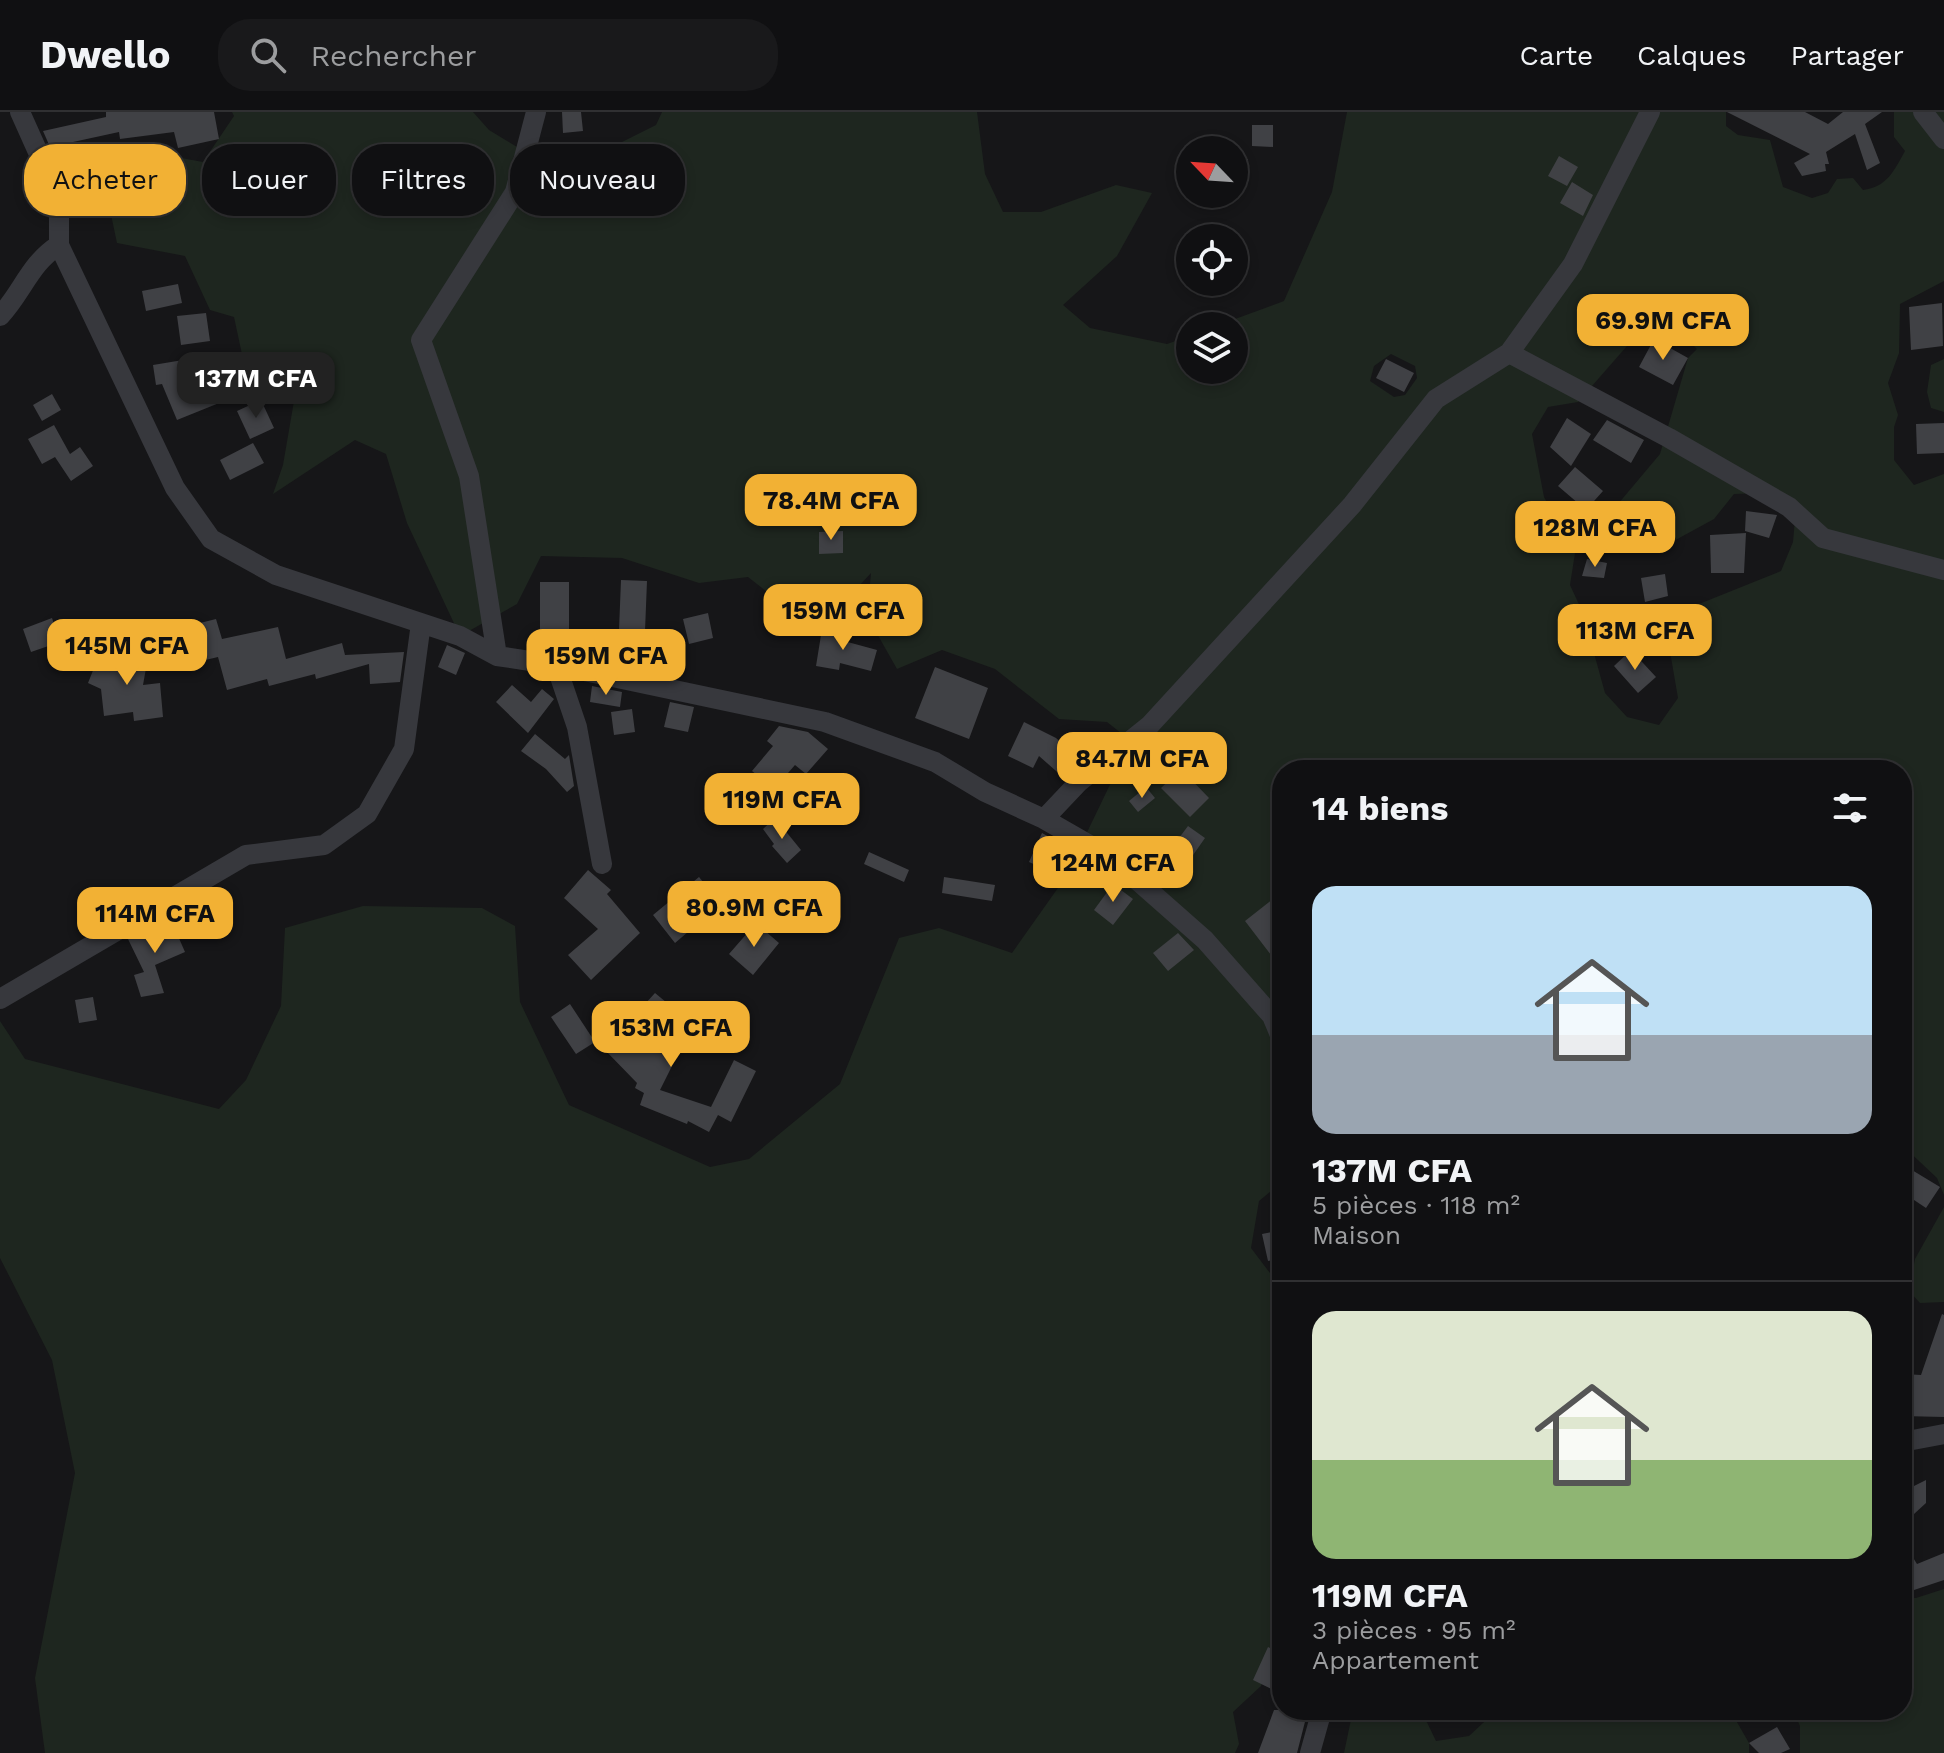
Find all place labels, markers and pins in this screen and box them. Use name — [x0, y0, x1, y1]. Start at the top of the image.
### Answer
pin: 69.9M CFA — [1571, 294, 1755, 362]
pin: 137M CFA — [173, 352, 339, 420]
pin: 78.4M CFA — [739, 474, 923, 542]
pin: 128M CFA — [1512, 501, 1678, 569]
pin: 159M CFA — [760, 584, 926, 652]
pin: 113M CFA — [1552, 604, 1718, 672]
pin: 145M CFA — [44, 619, 210, 687]
pin: 159M CFA — [523, 629, 689, 697]
pin: 84.7M CFA — [1050, 732, 1234, 800]
pin: 119M CFA — [699, 773, 865, 841]
pin: 124M CFA — [1030, 836, 1196, 904]
pin: 80.9M CFA — [662, 881, 846, 949]
pin: 114M CFA — [72, 887, 238, 955]
pin: 153M CFA — [588, 1001, 754, 1069]

